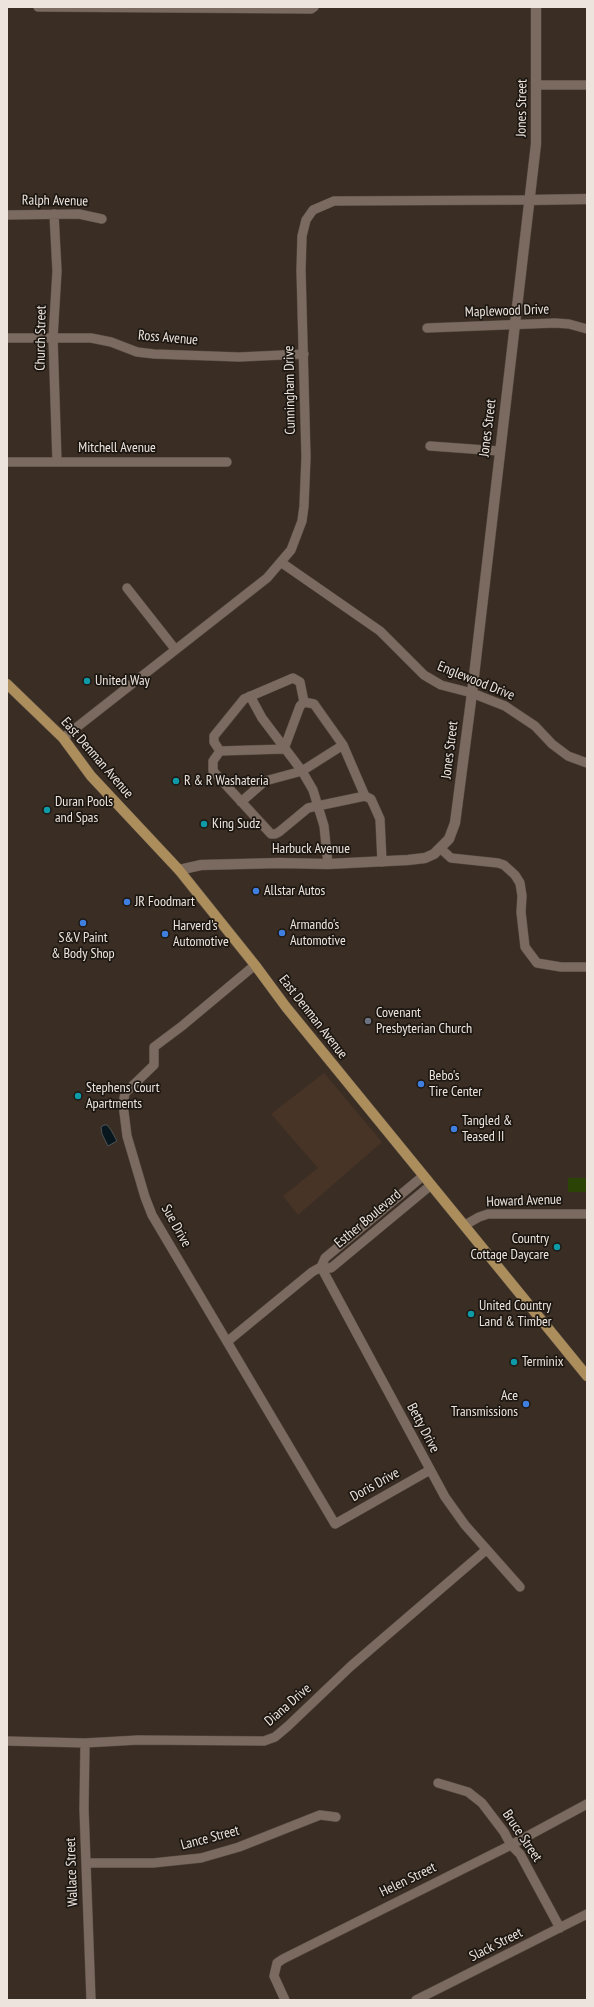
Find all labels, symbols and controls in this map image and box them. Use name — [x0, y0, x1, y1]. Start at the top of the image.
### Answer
street label: Jones Street — [513, 79, 531, 137]
street label: Ralph Avenue — [22, 192, 88, 210]
street label: Maplewood Drive — [465, 301, 549, 321]
street label: Church Street — [32, 305, 50, 371]
street label: Ross Avenue — [137, 327, 199, 349]
street label: Cunningham Drive — [281, 345, 299, 435]
street label: Jones Street — [476, 398, 500, 458]
street label: Mitchell Avenue — [78, 440, 156, 456]
street label: Englewood Drive — [435, 658, 517, 704]
place label: United Way — [95, 673, 150, 689]
marker: United Way — [82, 676, 92, 686]
street label: East Denman Avenue — [57, 714, 137, 802]
street label: Jones Street — [438, 720, 462, 780]
place label: R & R Washateria — [184, 773, 269, 789]
marker: R & R Washateria — [171, 776, 181, 786]
place label: Duran Pools and Spas — [55, 794, 113, 826]
marker: Duran Pools and Spas — [42, 805, 52, 815]
place label: King Sudz — [212, 816, 260, 832]
marker: King Sudz — [199, 819, 209, 829]
street label: Harbuck Avenue — [272, 841, 350, 857]
place label: Allstar Autos — [264, 883, 325, 899]
marker: Allstar Autos — [251, 886, 261, 896]
place label: JR Foodmart — [135, 894, 195, 910]
marker: JR Foodmart — [122, 897, 132, 907]
place label: Armando's Automotive — [290, 917, 346, 950]
marker: S&V Paint & Body Shop — [78, 918, 88, 928]
place label: Harverd's Automotive — [173, 918, 229, 950]
marker: Armando's Automotive — [277, 928, 287, 938]
marker: Harverd's Automotive — [160, 929, 170, 939]
place label: S&V Paint & Body Shop — [51, 930, 115, 962]
street label: East Denman Avenue — [275, 972, 351, 1062]
place label: Covenant Presbyterian Church — [376, 1005, 472, 1038]
marker: Covenant Presbyterian Church — [363, 1016, 373, 1026]
place label: Bebo's Tire Center — [429, 1068, 482, 1100]
marker: Bebo's Tire Center — [416, 1079, 426, 1089]
place label: Stephens Court Apartments — [86, 1080, 160, 1112]
marker: Stephens Court Apartments — [73, 1091, 83, 1101]
place label: Tangled & Teased II — [462, 1113, 512, 1146]
marker: Tangled & Teased II — [449, 1124, 459, 1134]
street label: Esther Boulevard — [331, 1186, 405, 1252]
street label: Howard Avenue — [486, 1191, 562, 1211]
street label: Sue Drive — [157, 1202, 195, 1250]
place label: Country Cottage Daycare — [470, 1231, 549, 1264]
marker: Country Cottage Daycare — [552, 1242, 562, 1252]
place label: United Country Land & Timber — [479, 1298, 552, 1330]
marker: United Country Land & Timber — [466, 1309, 476, 1319]
place label: Terminix — [522, 1354, 564, 1370]
marker: Terminix — [509, 1357, 519, 1367]
place label: Ace Transmissions — [451, 1388, 518, 1420]
marker: Ace Transmissions — [521, 1399, 531, 1409]
street label: Betty Drive — [403, 1400, 443, 1456]
street label: Doris Drive — [348, 1465, 402, 1505]
street label: Diana Drive — [261, 1680, 315, 1730]
street label: Bruce Street — [499, 1807, 545, 1865]
street label: Lance Street — [179, 1822, 241, 1854]
street label: Wallace Street — [62, 1837, 82, 1907]
street label: Helen Street — [377, 1859, 439, 1901]
street label: Slack Street — [467, 1925, 525, 1965]

